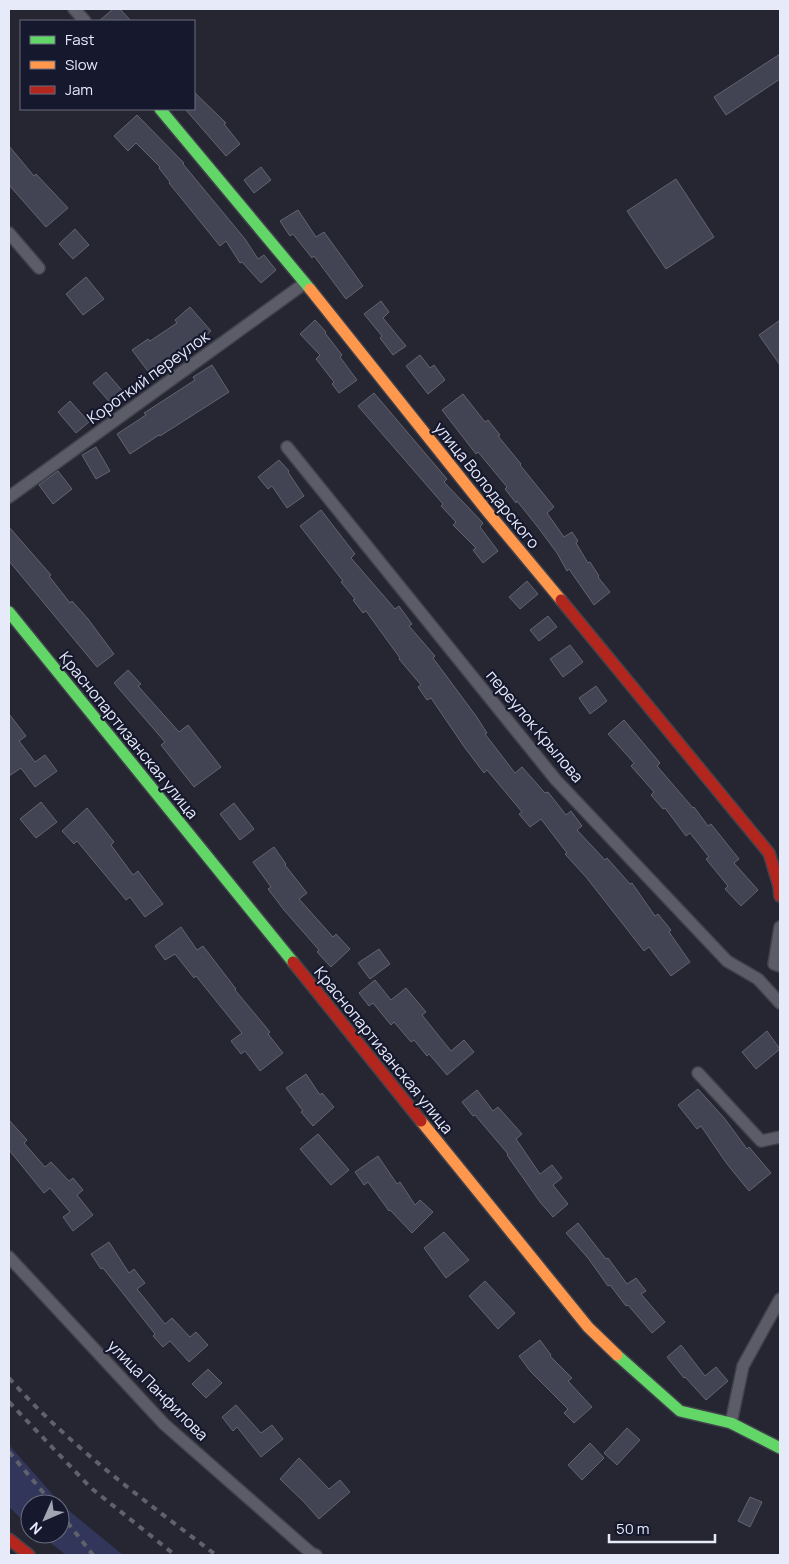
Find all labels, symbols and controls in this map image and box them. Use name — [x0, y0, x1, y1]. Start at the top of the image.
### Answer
legend — [20, 20, 195, 110]
text: Fast — [65, 29, 94, 50]
text: Slow — [65, 54, 98, 75]
text: Jam — [65, 79, 93, 100]
street label: Короткий переулок — [82, 324, 215, 429]
street label: улица Володарского — [429, 417, 545, 553]
street label: Краснопартизанская улица — [54, 647, 204, 823]
street label: переулок Крылова — [481, 665, 589, 787]
street label: Краснопартизанская улица — [309, 962, 459, 1138]
street label: улица Панфилова — [103, 1335, 213, 1445]
north arrow — [20, 1494, 70, 1544]
scale bar — [609, 1512, 715, 1544]
text: N — [25, 1518, 46, 1539]
text: 50 m — [616, 1518, 650, 1539]

